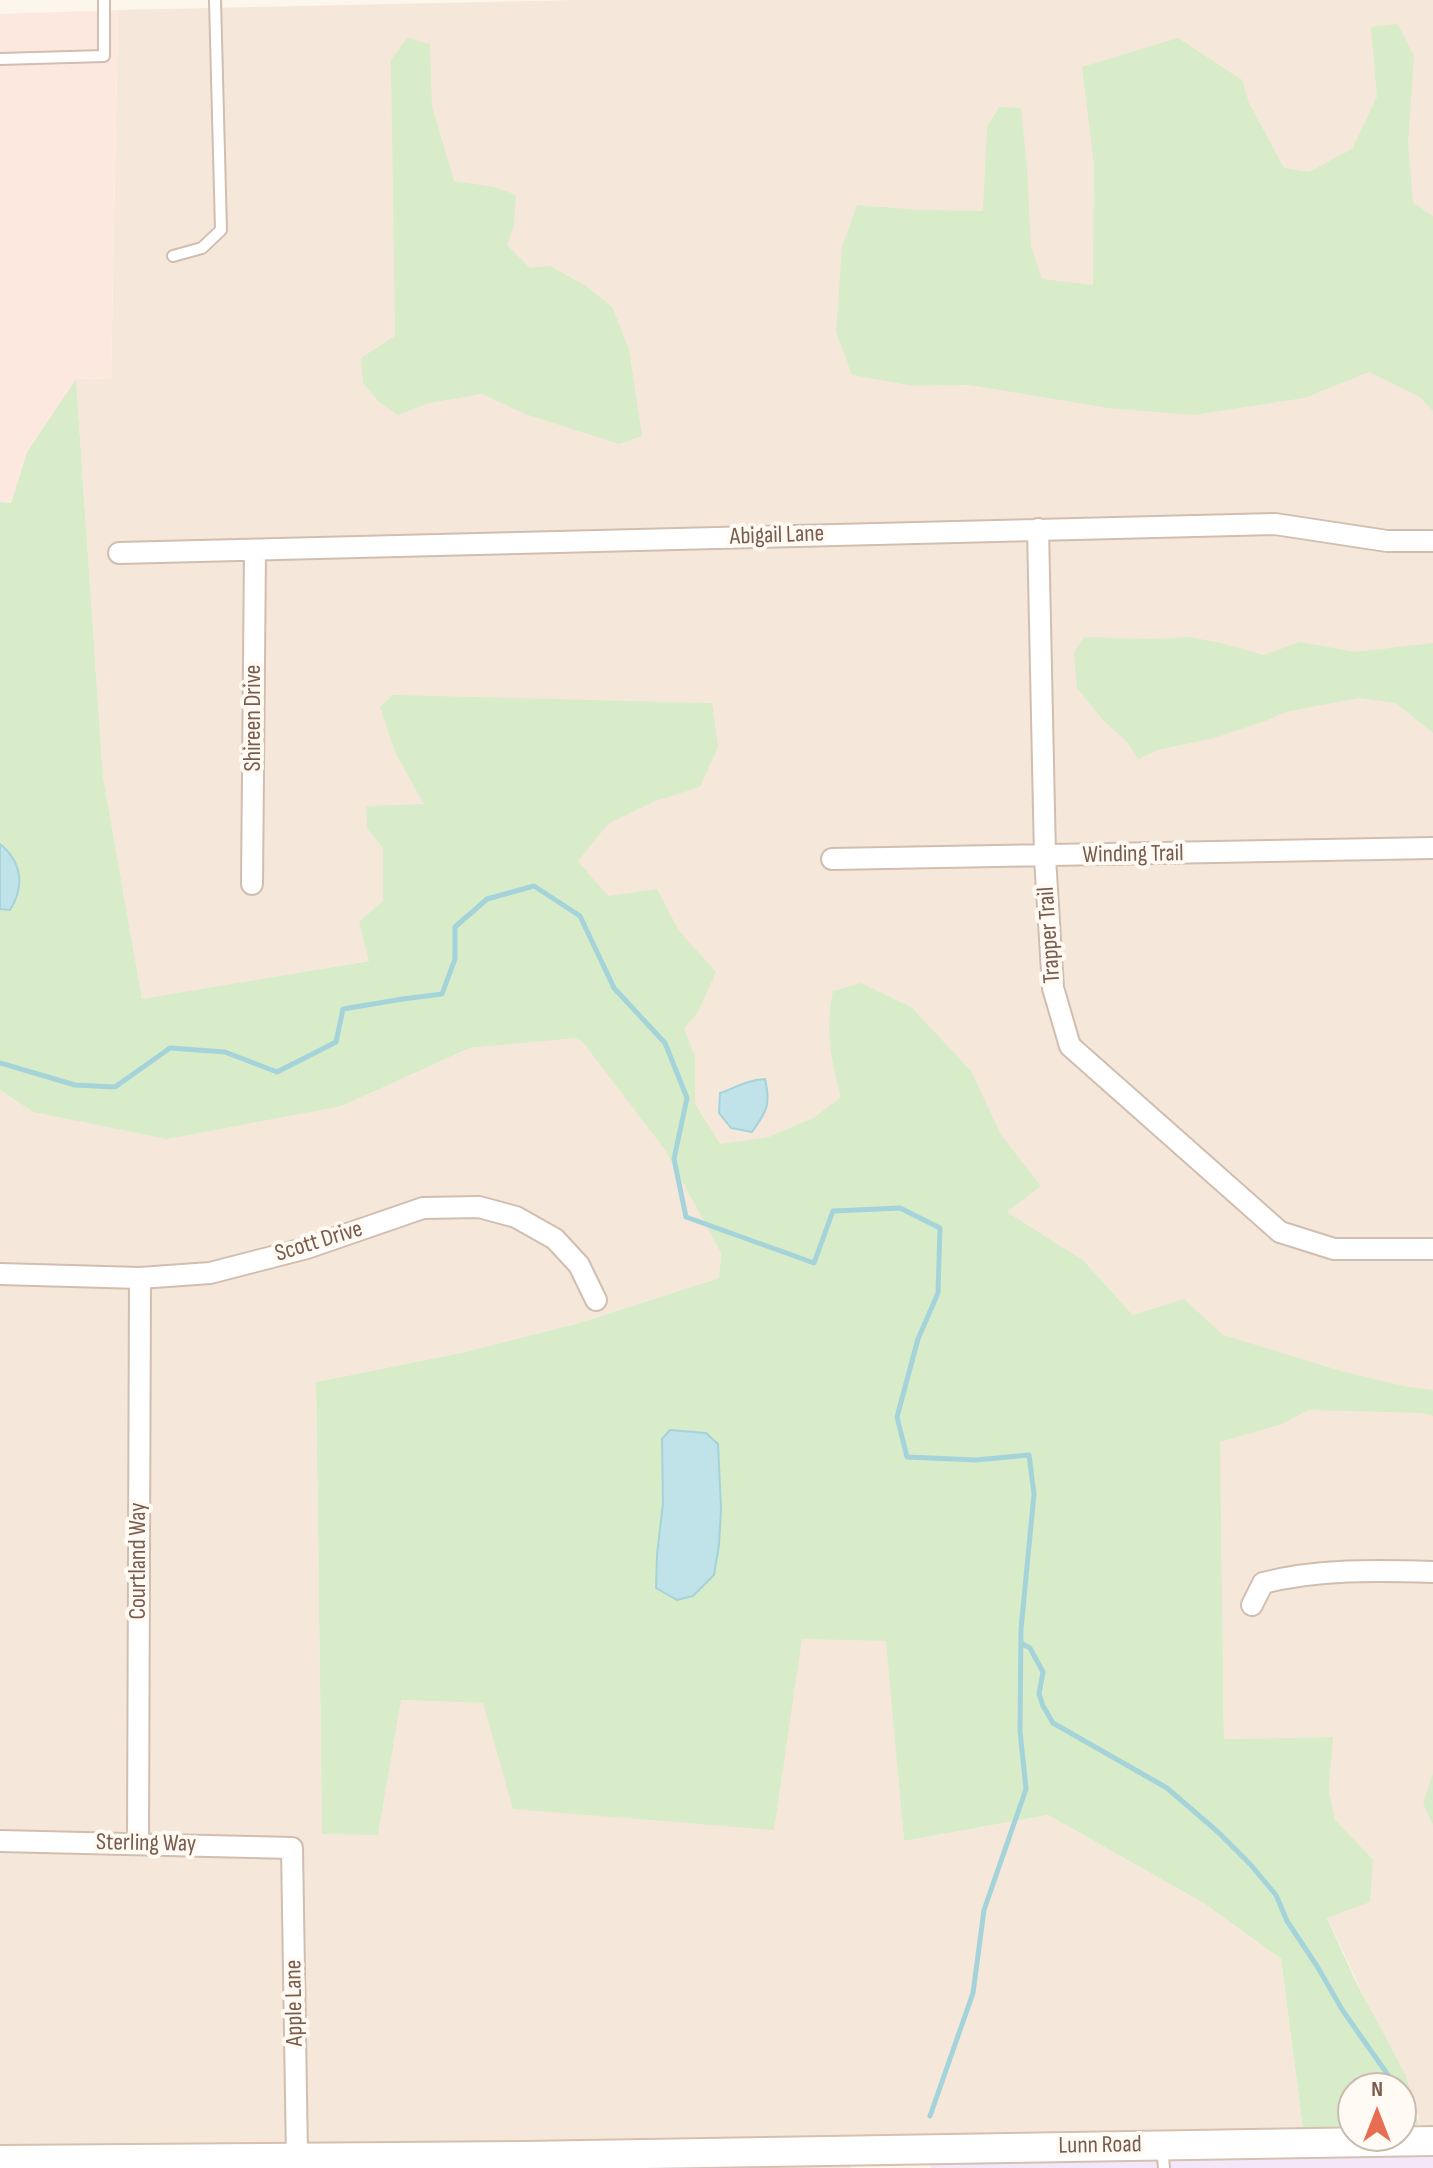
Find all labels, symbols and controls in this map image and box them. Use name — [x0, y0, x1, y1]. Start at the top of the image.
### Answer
street label: Abigail Lane — [729, 520, 825, 552]
street label: Shireen Drive — [240, 665, 268, 771]
street label: Winding Trail — [1082, 840, 1184, 870]
street label: Trapper Trail — [1032, 886, 1068, 984]
street label: Scott Drive — [272, 1215, 366, 1269]
street label: Courtland Way — [125, 1502, 153, 1620]
street label: Sterling Way — [96, 1829, 196, 1859]
street label: Apple Lane — [280, 1959, 310, 2047]
north arrow — [1337, 2072, 1417, 2152]
text: N — [1371, 2076, 1383, 2103]
street label: Lunn Road — [1058, 2131, 1142, 2161]

